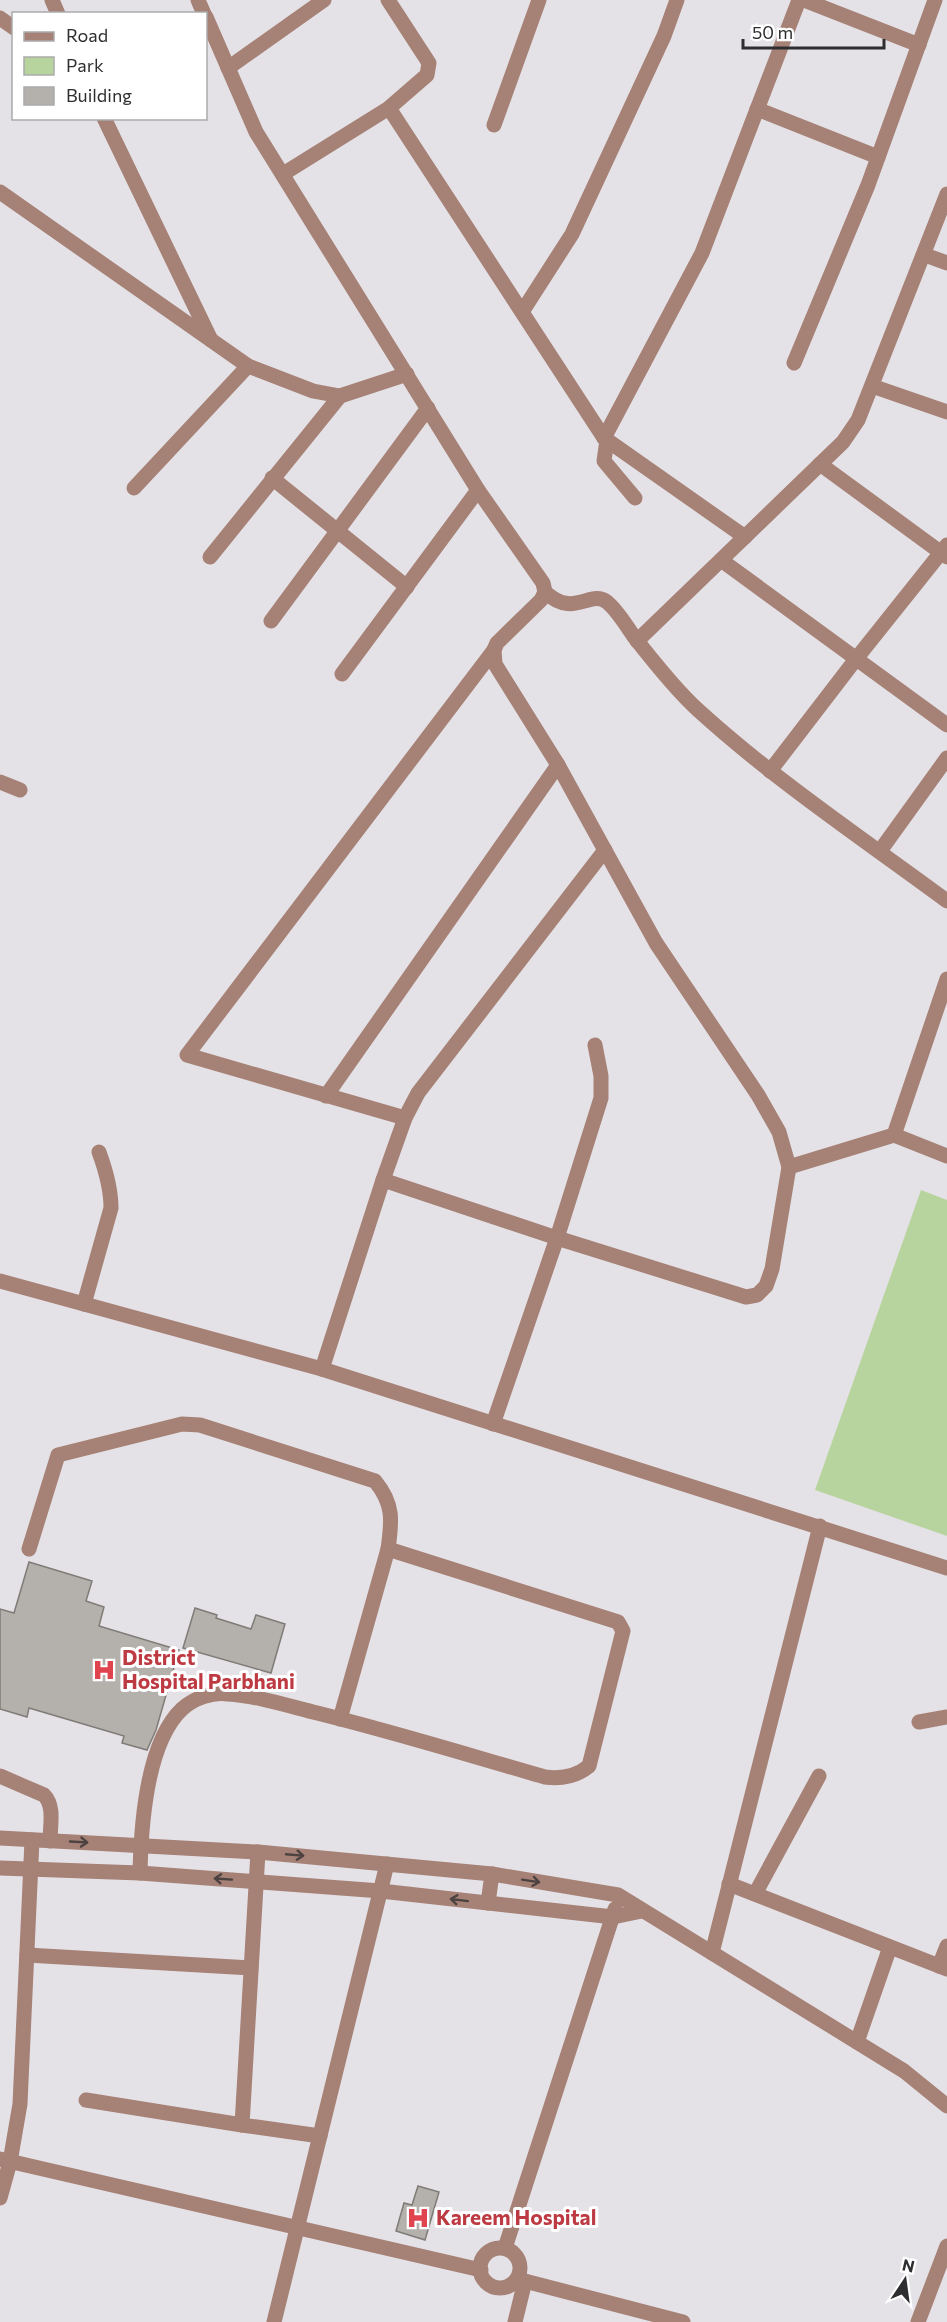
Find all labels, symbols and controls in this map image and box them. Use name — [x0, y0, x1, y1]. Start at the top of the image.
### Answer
legend — [12, 12, 207, 120]
scale bar — [743, 12, 884, 50]
text: 50 m — [752, 21, 793, 43]
text: Road — [66, 24, 108, 46]
text: Park — [66, 54, 104, 76]
text: Building — [66, 84, 132, 106]
place label: District Hospital Parbhani — [122, 1644, 295, 1693]
hospital icon: District Hospital Parbhani — [91, 1657, 117, 1683]
one-way arrow — [69, 1837, 89, 1848]
one-way arrow — [285, 1850, 304, 1861]
one-way arrow — [213, 1873, 233, 1884]
one-way arrow — [520, 1875, 540, 1886]
one-way arrow — [449, 1894, 469, 1905]
place label: Kareem Hospital — [436, 2204, 596, 2229]
hospital icon: Kareem Hospital — [405, 2205, 431, 2231]
north arrow — [875, 2250, 935, 2310]
text: N — [901, 2254, 916, 2276]

